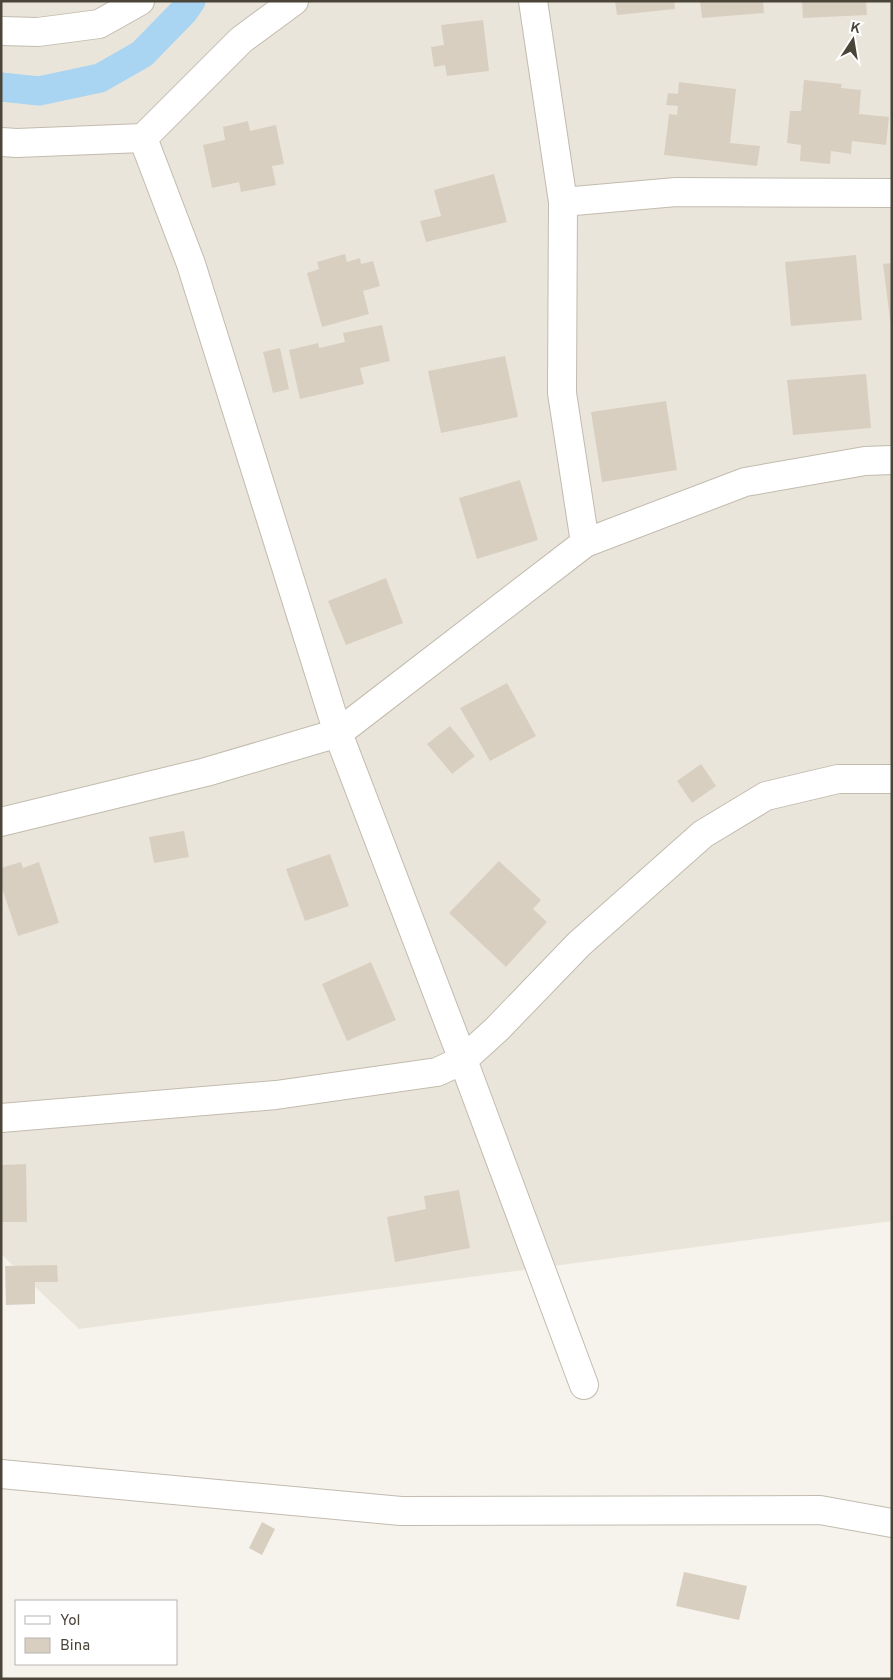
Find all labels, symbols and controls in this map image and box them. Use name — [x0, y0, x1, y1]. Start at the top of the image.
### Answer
north arrow — [828, 15, 878, 65]
text: K — [849, 19, 862, 38]
legend — [15, 1600, 178, 1665]
text: Yol — [60, 1612, 81, 1631]
text: Bina — [60, 1637, 90, 1656]

